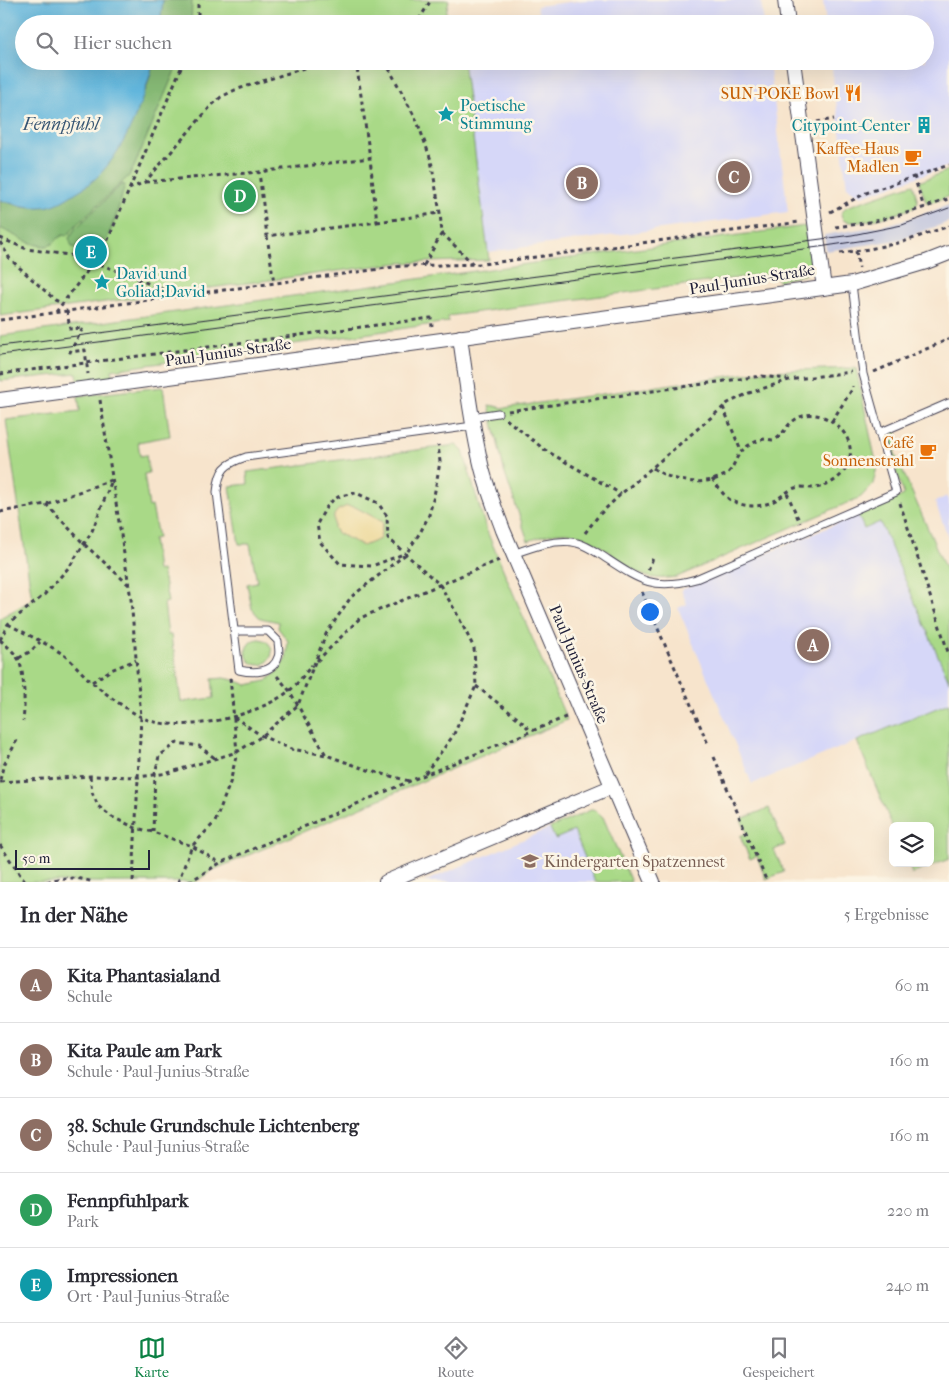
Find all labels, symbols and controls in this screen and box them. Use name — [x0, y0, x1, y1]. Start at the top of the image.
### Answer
search box — [15, 15, 934, 70]
icon: search — [33, 29, 61, 57]
text: Hier suchen — [73, 32, 172, 54]
restaurant icon: SUN-POKE Bowl — [843, 83, 863, 103]
place label: SUN-POKE Bowl — [721, 84, 840, 103]
place label: Poetische Stimmung — [460, 96, 533, 133]
place icon: Poetische Stimmung — [436, 104, 456, 124]
water label: Fennpfuhl — [22, 114, 102, 135]
building icon: Citypoint-Center — [914, 115, 934, 135]
place label: Citypoint-Center — [792, 116, 910, 135]
place label: Kaffee-Haus Madlen — [815, 139, 900, 176]
cafe icon: Kaffee-Haus Madlen — [903, 147, 923, 167]
pin: C — [718, 158, 750, 196]
pin: B — [566, 164, 598, 202]
pin: D — [224, 177, 256, 215]
pin: E — [75, 233, 107, 271]
street label: Paul-Junius-Straße — [688, 260, 816, 298]
place label: David und Goliad;David — [116, 264, 206, 301]
place icon: David und Goliad;David — [92, 272, 112, 292]
street label: Paul-Junius-Straße — [164, 334, 292, 370]
place label: Café Sonnenstrahl — [823, 433, 915, 470]
cafe icon: Café Sonnenstrahl — [918, 441, 938, 461]
your location — [637, 599, 663, 625]
street label: Paul-Junius-Straße — [545, 602, 613, 726]
pin: A — [797, 626, 829, 664]
map controls — [889, 822, 934, 867]
button: layers — [889, 822, 934, 867]
scale bar — [15, 847, 150, 870]
text: 50 m — [22, 850, 50, 867]
school or university icon: Kindergarten Spatzennest — [520, 851, 540, 871]
place label: Kindergarten Spatzennest — [544, 852, 726, 871]
text: In der Nähe — [20, 903, 128, 927]
text: 5 Ergebnisse — [844, 905, 929, 924]
text: Kita Phantasialand — [67, 965, 220, 987]
text: A — [31, 976, 41, 995]
text: 60 m — [895, 976, 929, 995]
text: Schule — [67, 987, 112, 1006]
text: Kita Paule am Park — [67, 1040, 222, 1062]
text: B — [31, 1051, 41, 1070]
text: 160 m — [889, 1051, 929, 1070]
text: Schule · Paul-Junius-Straße — [67, 1062, 250, 1081]
text: 38. Schule Grundschule Lichtenberg — [67, 1115, 359, 1137]
text: C — [31, 1126, 41, 1145]
text: 160 m — [889, 1126, 929, 1145]
text: Schule · Paul-Junius-Straße — [67, 1137, 250, 1156]
text: Fennpfuhlpark — [67, 1190, 189, 1212]
text: D — [30, 1201, 42, 1220]
text: 220 m — [887, 1201, 929, 1220]
text: Park — [67, 1212, 99, 1231]
text: Impressionen — [67, 1265, 178, 1287]
text: E — [31, 1276, 41, 1295]
text: 240 m — [886, 1276, 929, 1295]
text: Ort · Paul-Junius-Straße — [67, 1287, 230, 1306]
tab: Karte — [134, 1334, 169, 1381]
tab: Route — [437, 1334, 474, 1381]
tab: Gespeichert — [742, 1334, 815, 1381]

